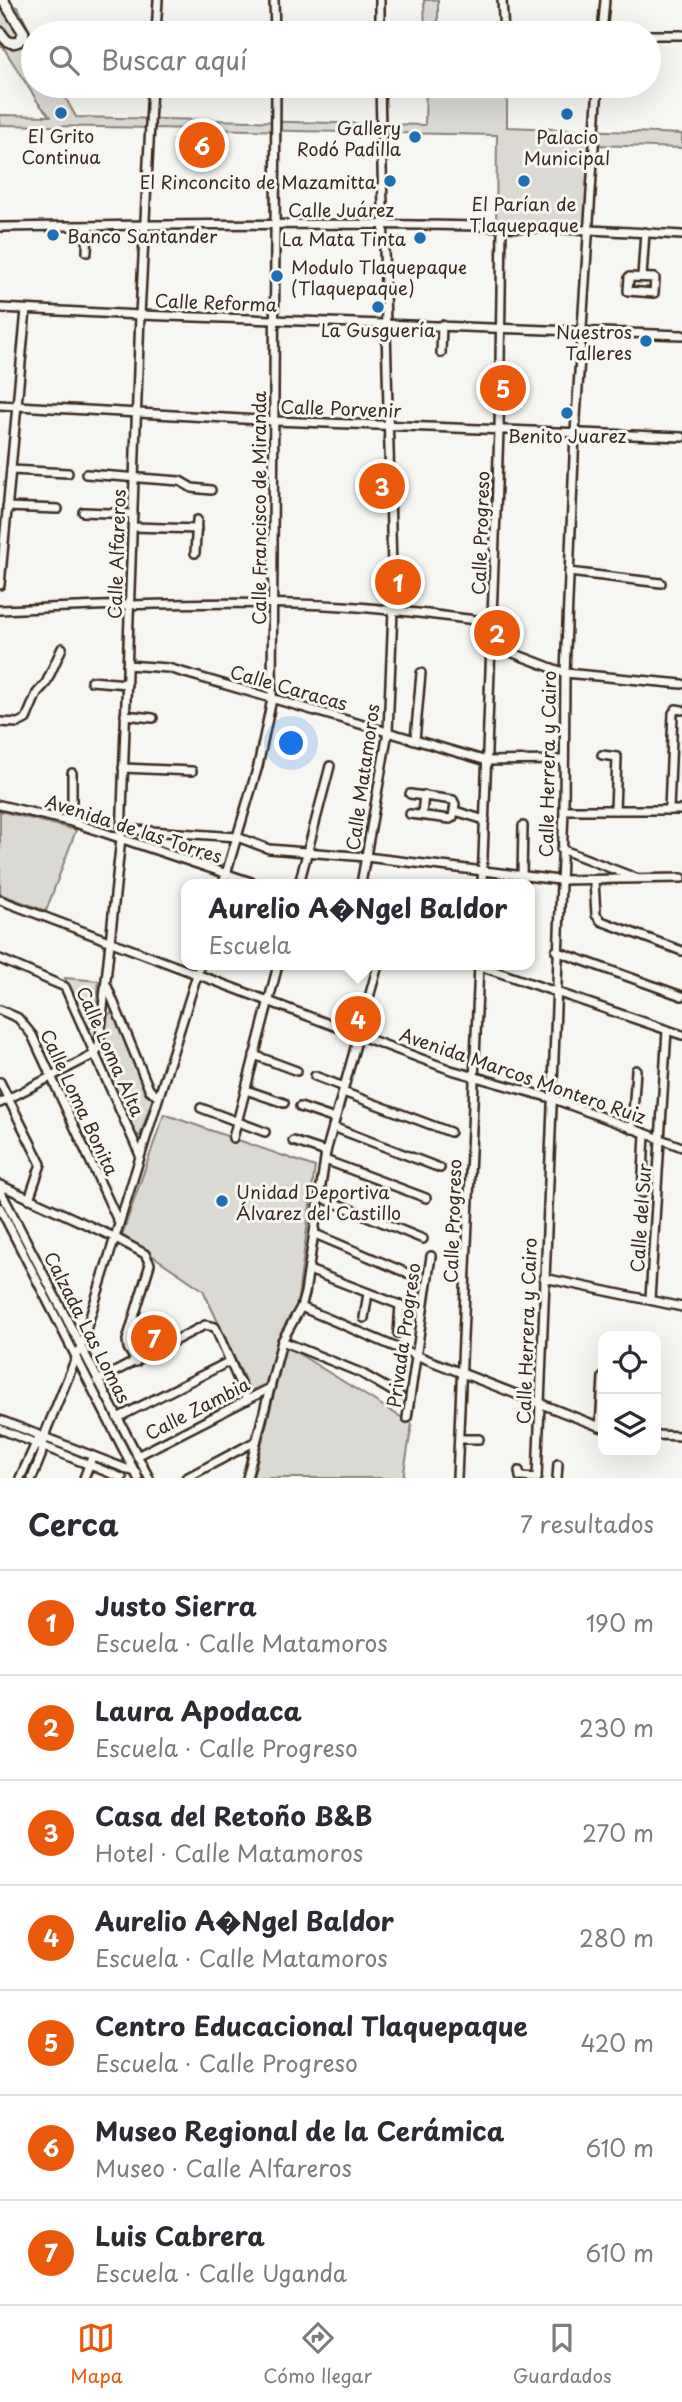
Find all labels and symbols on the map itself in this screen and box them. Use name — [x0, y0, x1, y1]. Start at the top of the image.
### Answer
marker: El Grito Continua — [53, 105, 69, 121]
marker: Palacio Municipal — [559, 106, 575, 122]
place label: Gallery Rodó Padilla — [297, 114, 402, 162]
pin: 6 — [179, 119, 225, 171]
place label: El Grito Continua — [21, 122, 101, 170]
place label: Palacio Municipal — [524, 123, 610, 171]
marker: Gallery Rodó Padilla — [407, 129, 423, 145]
place label: El Rinconcito de Mazamitta — [140, 168, 377, 195]
marker: El Rinconcito de Mazamitta — [382, 173, 398, 189]
marker: El Parían de Tlaquepaque — [516, 173, 532, 189]
place label: El Parían de Tlaquepaque — [469, 190, 579, 238]
street label: Calle Juárez — [288, 196, 394, 223]
place label: Banco Santander — [67, 222, 218, 249]
place label: La Mata Tinta — [282, 225, 407, 252]
marker: Banco Santander — [45, 227, 61, 243]
marker: La Mata Tinta — [412, 230, 428, 246]
place label: Modulo Tlaquepaque (Tlaquepaque) — [291, 253, 467, 301]
marker: Modulo Tlaquepaque (Tlaquepaque) — [269, 268, 285, 284]
street label: Calle Reforma — [154, 286, 278, 318]
marker: La Gusguería — [370, 299, 386, 315]
place label: La Gusguería — [321, 316, 436, 343]
place label: Nuestros Talleres — [556, 318, 632, 366]
marker: Nuestros Talleres — [638, 333, 654, 349]
pin: 5 — [480, 362, 526, 414]
street label: Calle Francisco de Miranda — [245, 391, 272, 625]
street label: Calle Porvenir — [280, 392, 403, 424]
marker: Benito Juarez — [559, 405, 575, 421]
place label: Benito Juarez — [508, 422, 627, 449]
pin: 3 — [359, 460, 405, 512]
street label: Calle Progreso — [464, 470, 496, 596]
street label: Calle Alfareros — [100, 489, 132, 619]
pin: 1 — [375, 556, 421, 608]
pin: 2 — [474, 607, 520, 659]
street label: Calle Caracas — [227, 657, 351, 717]
street label: Calle Herrera y Cairo — [532, 671, 562, 857]
street label: Calle Matamoros — [338, 702, 386, 852]
your location — [274, 726, 308, 760]
street label: Avenida de las Torres — [42, 787, 226, 869]
street label: Calle Loma Alta — [70, 982, 152, 1121]
pin: 4 — [335, 993, 381, 1045]
street label: Avenida Marcos Montero Ruiz — [396, 1020, 650, 1130]
street label: Calle Loma Bonita — [34, 1024, 126, 1180]
street label: Calle Progreso — [436, 1158, 468, 1284]
street label: Calle del Sur — [623, 1162, 657, 1274]
place label: Unidad Deportiva Álvarez del Castillo — [236, 1178, 401, 1226]
marker: Unidad Deportiva Álvarez del Castillo — [214, 1193, 230, 1209]
street label: Calle Herrera y Cairo — [509, 1237, 543, 1425]
street label: Calzada Las Lomas — [38, 1246, 138, 1408]
street label: Privada Progreso — [379, 1261, 427, 1409]
pin: 7 — [131, 1312, 177, 1364]
street label: Calle Zambia — [140, 1370, 254, 1446]

